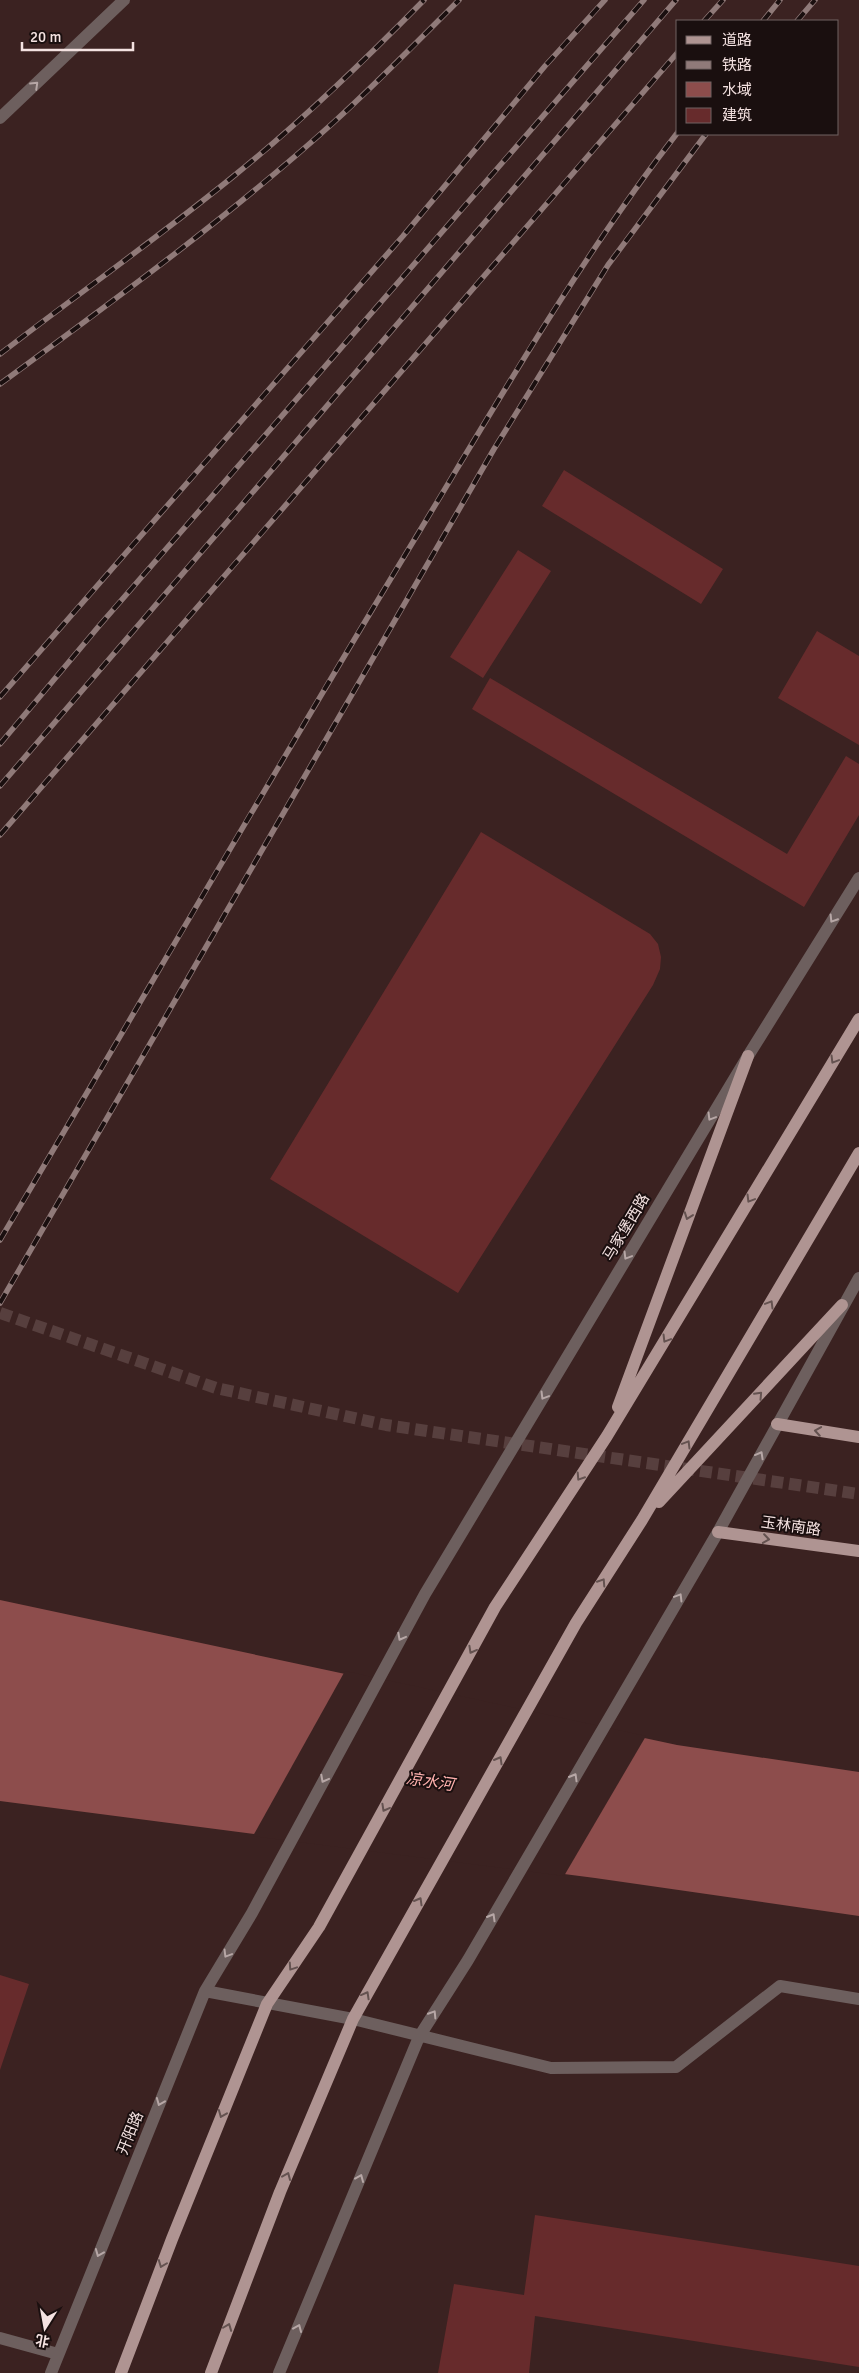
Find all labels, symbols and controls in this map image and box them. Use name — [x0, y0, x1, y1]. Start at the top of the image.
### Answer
scale bar — [22, 20, 134, 52]
legend — [676, 20, 839, 135]
text: 20 m — [30, 28, 61, 46]
text: 道路 — [722, 31, 752, 49]
text: 铁路 — [722, 56, 752, 74]
text: 水域 — [722, 81, 752, 99]
one-way arrow — [30, 82, 39, 91]
text: 建筑 — [722, 106, 752, 124]
one-way arrow — [830, 914, 840, 923]
one-way arrow — [830, 1055, 840, 1064]
one-way arrow — [707, 1112, 717, 1121]
street label: 马家堡西路 — [599, 1190, 653, 1264]
one-way arrow — [746, 1194, 756, 1203]
one-way arrow — [684, 1211, 695, 1220]
one-way arrow — [624, 1251, 634, 1260]
one-way arrow — [764, 1300, 774, 1309]
one-way arrow — [662, 1333, 672, 1342]
one-way arrow — [540, 1390, 550, 1399]
one-way arrow — [753, 1391, 762, 1400]
one-way arrow — [814, 1426, 822, 1436]
one-way arrow — [681, 1440, 691, 1449]
one-way arrow — [754, 1452, 764, 1461]
one-way arrow — [577, 1472, 587, 1481]
street label: 玉林南路 — [760, 1513, 822, 1539]
one-way arrow — [763, 1533, 771, 1544]
one-way arrow — [596, 1578, 606, 1587]
one-way arrow — [673, 1593, 683, 1602]
one-way arrow — [398, 1631, 408, 1640]
one-way arrow — [468, 1645, 478, 1654]
one-way arrow — [492, 1756, 502, 1765]
water label: 凉水河 — [405, 1769, 458, 1796]
one-way arrow — [567, 1773, 577, 1782]
one-way arrow — [320, 1774, 330, 1783]
one-way arrow — [381, 1802, 391, 1811]
one-way arrow — [412, 1897, 422, 1906]
one-way arrow — [486, 1914, 496, 1923]
one-way arrow — [223, 1949, 233, 1958]
one-way arrow — [289, 1962, 298, 1971]
one-way arrow — [360, 1991, 370, 2000]
one-way arrow — [427, 2010, 437, 2019]
one-way arrow — [156, 2097, 166, 2106]
street label: 开阳路 — [113, 2109, 147, 2157]
one-way arrow — [218, 2109, 229, 2118]
one-way arrow — [281, 2172, 291, 2181]
one-way arrow — [354, 2174, 364, 2183]
one-way arrow — [95, 2248, 105, 2257]
one-way arrow — [158, 2260, 168, 2268]
north arrow — [20, 2303, 70, 2353]
one-way arrow — [223, 2324, 233, 2332]
one-way arrow — [291, 2324, 302, 2333]
text: 北 — [34, 2331, 51, 2350]

